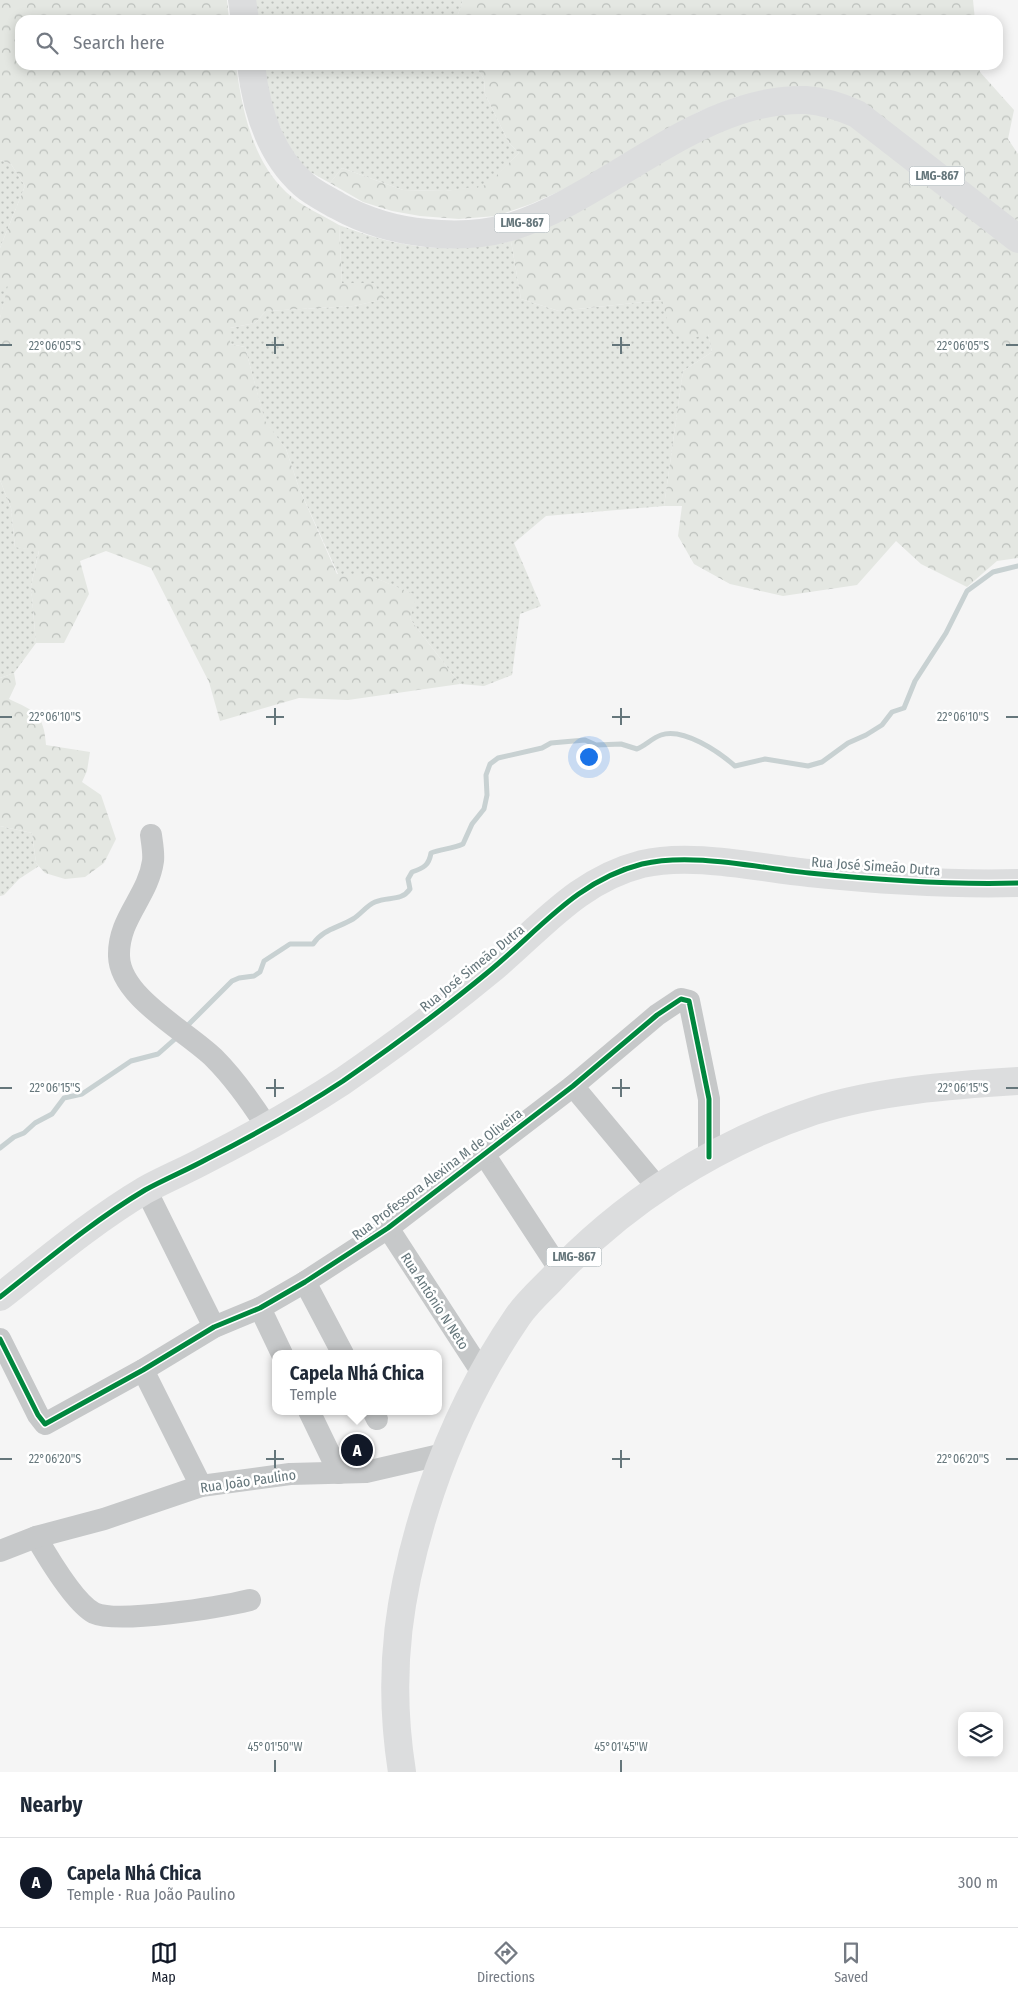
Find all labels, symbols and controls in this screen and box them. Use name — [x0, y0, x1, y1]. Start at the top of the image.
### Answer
search box — [15, 15, 1003, 70]
icon: search — [33, 29, 61, 57]
text: Search here — [73, 31, 165, 54]
road number: LMG-867 — [910, 167, 964, 186]
road number: LMG-867 — [494, 214, 550, 232]
text: 22°06'05"S — [29, 339, 81, 353]
text: 22°06'05"S — [937, 339, 989, 353]
text: 22°06'10"S — [29, 710, 81, 724]
text: 22°06'10"S — [937, 710, 989, 724]
your location — [576, 744, 602, 770]
street label: Rua José Simeão Dutra — [811, 854, 941, 879]
street label: Rua José Simeão Dutra — [417, 921, 528, 1016]
text: 22°06'15"S — [30, 1081, 81, 1095]
text: 22°06'15"S — [938, 1081, 989, 1095]
street label: Rua Professora Alexina M de Oliveira — [349, 1105, 526, 1244]
road number: LMG-867 — [546, 1248, 602, 1266]
street label: Rua Antônio N Neto — [397, 1250, 472, 1353]
popup — [272, 1350, 442, 1415]
text: Capela Nhá Chica — [290, 1362, 424, 1385]
text: Temple — [290, 1385, 337, 1404]
pin: A — [341, 1431, 373, 1469]
text: 22°06'20"S — [29, 1452, 81, 1466]
text: 22°06'20"S — [937, 1452, 989, 1466]
street label: Rua João Paulino — [199, 1466, 297, 1497]
map controls — [958, 1712, 1003, 1757]
button: layers — [958, 1712, 1003, 1757]
text: 45°01'50"W — [248, 1740, 302, 1754]
text: 45°01'45"W — [594, 1740, 648, 1754]
text: Nearby — [20, 1792, 82, 1818]
text: Capela Nhá Chica — [67, 1862, 202, 1885]
text: A — [32, 1873, 40, 1892]
text: 300 m — [958, 1873, 998, 1892]
text: Temple · Rua João Paulino — [67, 1885, 235, 1904]
tab: Map — [150, 1939, 178, 1986]
tab: Directions — [477, 1939, 535, 1986]
tab: Saved — [834, 1939, 868, 1986]

